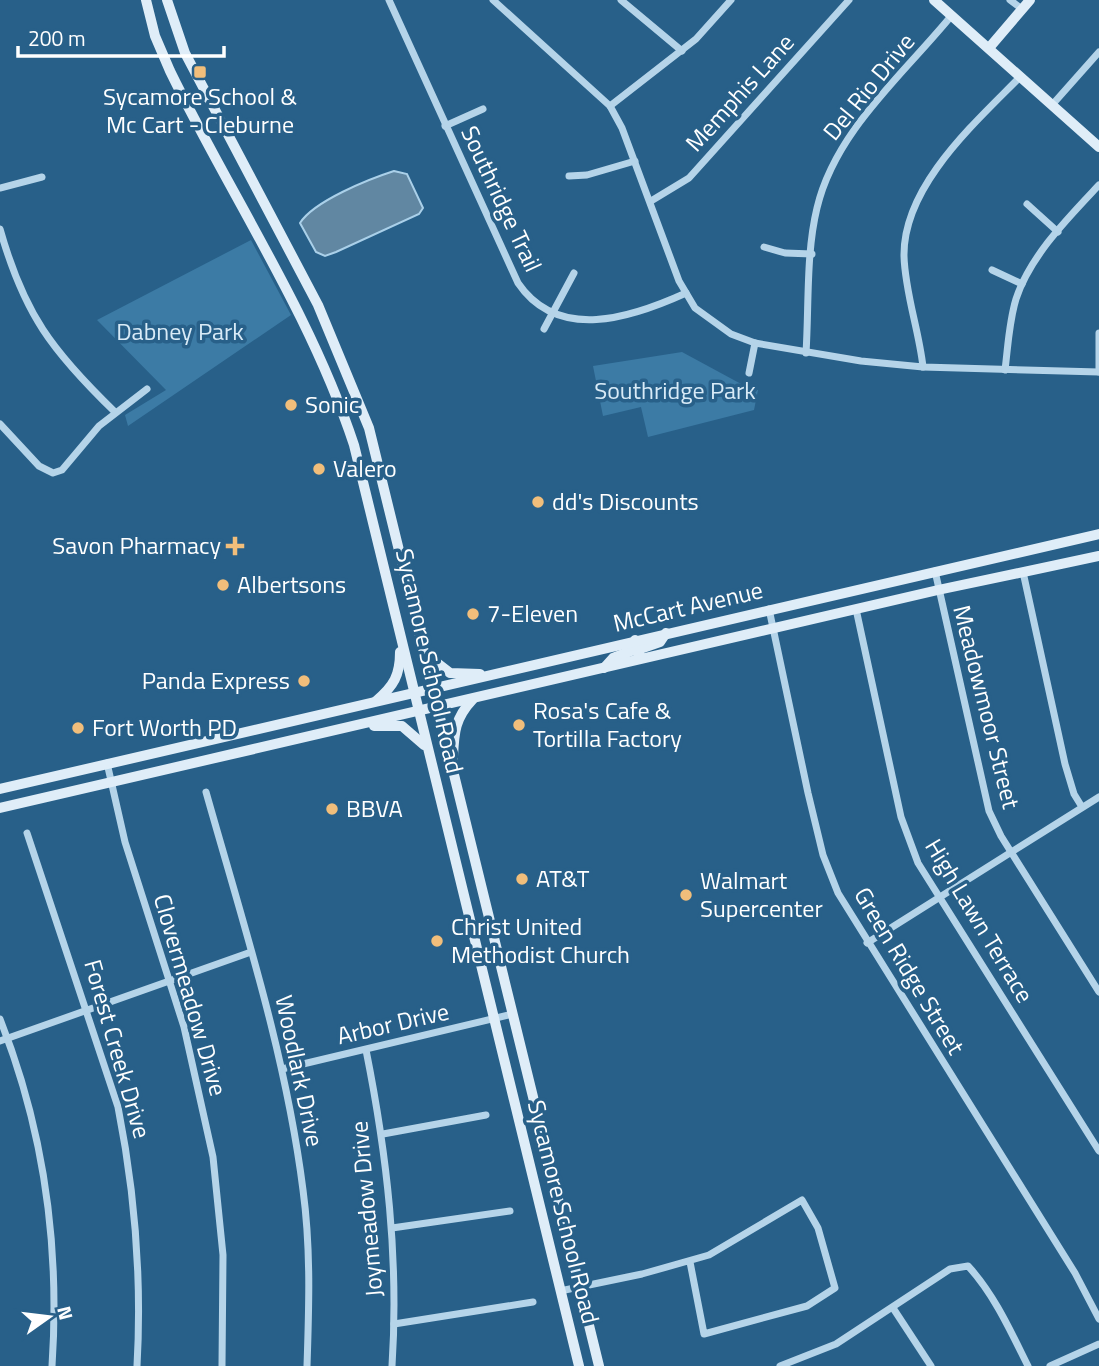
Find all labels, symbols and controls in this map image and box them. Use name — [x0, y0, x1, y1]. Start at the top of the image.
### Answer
scale bar — [18, 14, 224, 58]
text: 200 m — [28, 22, 85, 54]
street label: Memphis Lane — [676, 25, 802, 159]
street label: Del Rio Drive — [814, 25, 923, 148]
marker: Sycamore School & Mc Cart - Cleburne — [192, 64, 208, 80]
place label: Sycamore School & Mc Cart - Cleburne — [103, 78, 297, 142]
street label: Southridge Trail — [452, 120, 551, 278]
park label: Dabney Park — [116, 313, 244, 349]
park label: Southridge Park — [594, 372, 756, 408]
place label: Sonic — [305, 386, 359, 422]
marker: Sonic — [283, 397, 299, 413]
place label: Valero — [333, 450, 397, 486]
marker: Valero — [311, 461, 327, 477]
place label: dd's Discounts — [552, 483, 699, 519]
marker: dd's Discounts — [530, 494, 546, 510]
place label: Savon Pharmacy — [52, 527, 221, 563]
marker: Savon Pharmacy — [227, 538, 243, 554]
street label: Sycamore School Road — [387, 545, 473, 777]
place label: Albertsons — [237, 566, 346, 602]
street label: McCart Avenue — [609, 571, 766, 641]
marker: Albertsons — [215, 577, 231, 593]
place label: 7-Eleven — [487, 595, 578, 631]
street label: Meadowmoor Street — [944, 601, 1030, 813]
marker: 7-Eleven — [465, 606, 481, 622]
place label: Panda Express — [142, 662, 290, 698]
marker: Panda Express — [296, 673, 312, 689]
place label: Rosa's Cafe & Tortilla Factory — [533, 692, 682, 756]
place label: Fort Worth PD — [92, 709, 237, 745]
marker: Rosa's Cafe & Tortilla Factory — [511, 717, 527, 733]
marker: Fort Worth PD — [70, 720, 86, 736]
place label: BBVA — [346, 790, 403, 826]
marker: BBVA — [324, 801, 340, 817]
street label: High Lawn Terrace — [917, 832, 1043, 1009]
place label: AT&T — [536, 860, 590, 896]
place label: Walmart Supercenter — [700, 862, 823, 926]
marker: AT&T — [514, 871, 530, 887]
street label: Green Ridge Street — [846, 880, 974, 1062]
marker: Walmart Supercenter — [678, 887, 694, 903]
street label: Clovermeadow Drive — [145, 890, 237, 1100]
place label: Christ United Methodist Church — [451, 908, 630, 972]
marker: Christ United Methodist Church — [429, 933, 445, 949]
street label: Forest Creek Drive — [75, 955, 161, 1142]
street label: Woodlark Drive — [266, 992, 334, 1150]
street label: Arbor Drive — [333, 993, 452, 1053]
street label: Sycamore School Road — [519, 1096, 609, 1327]
street label: Joymeadow Drive — [340, 1120, 392, 1299]
north arrow — [14, 1282, 84, 1352]
text: N — [50, 1303, 82, 1323]

